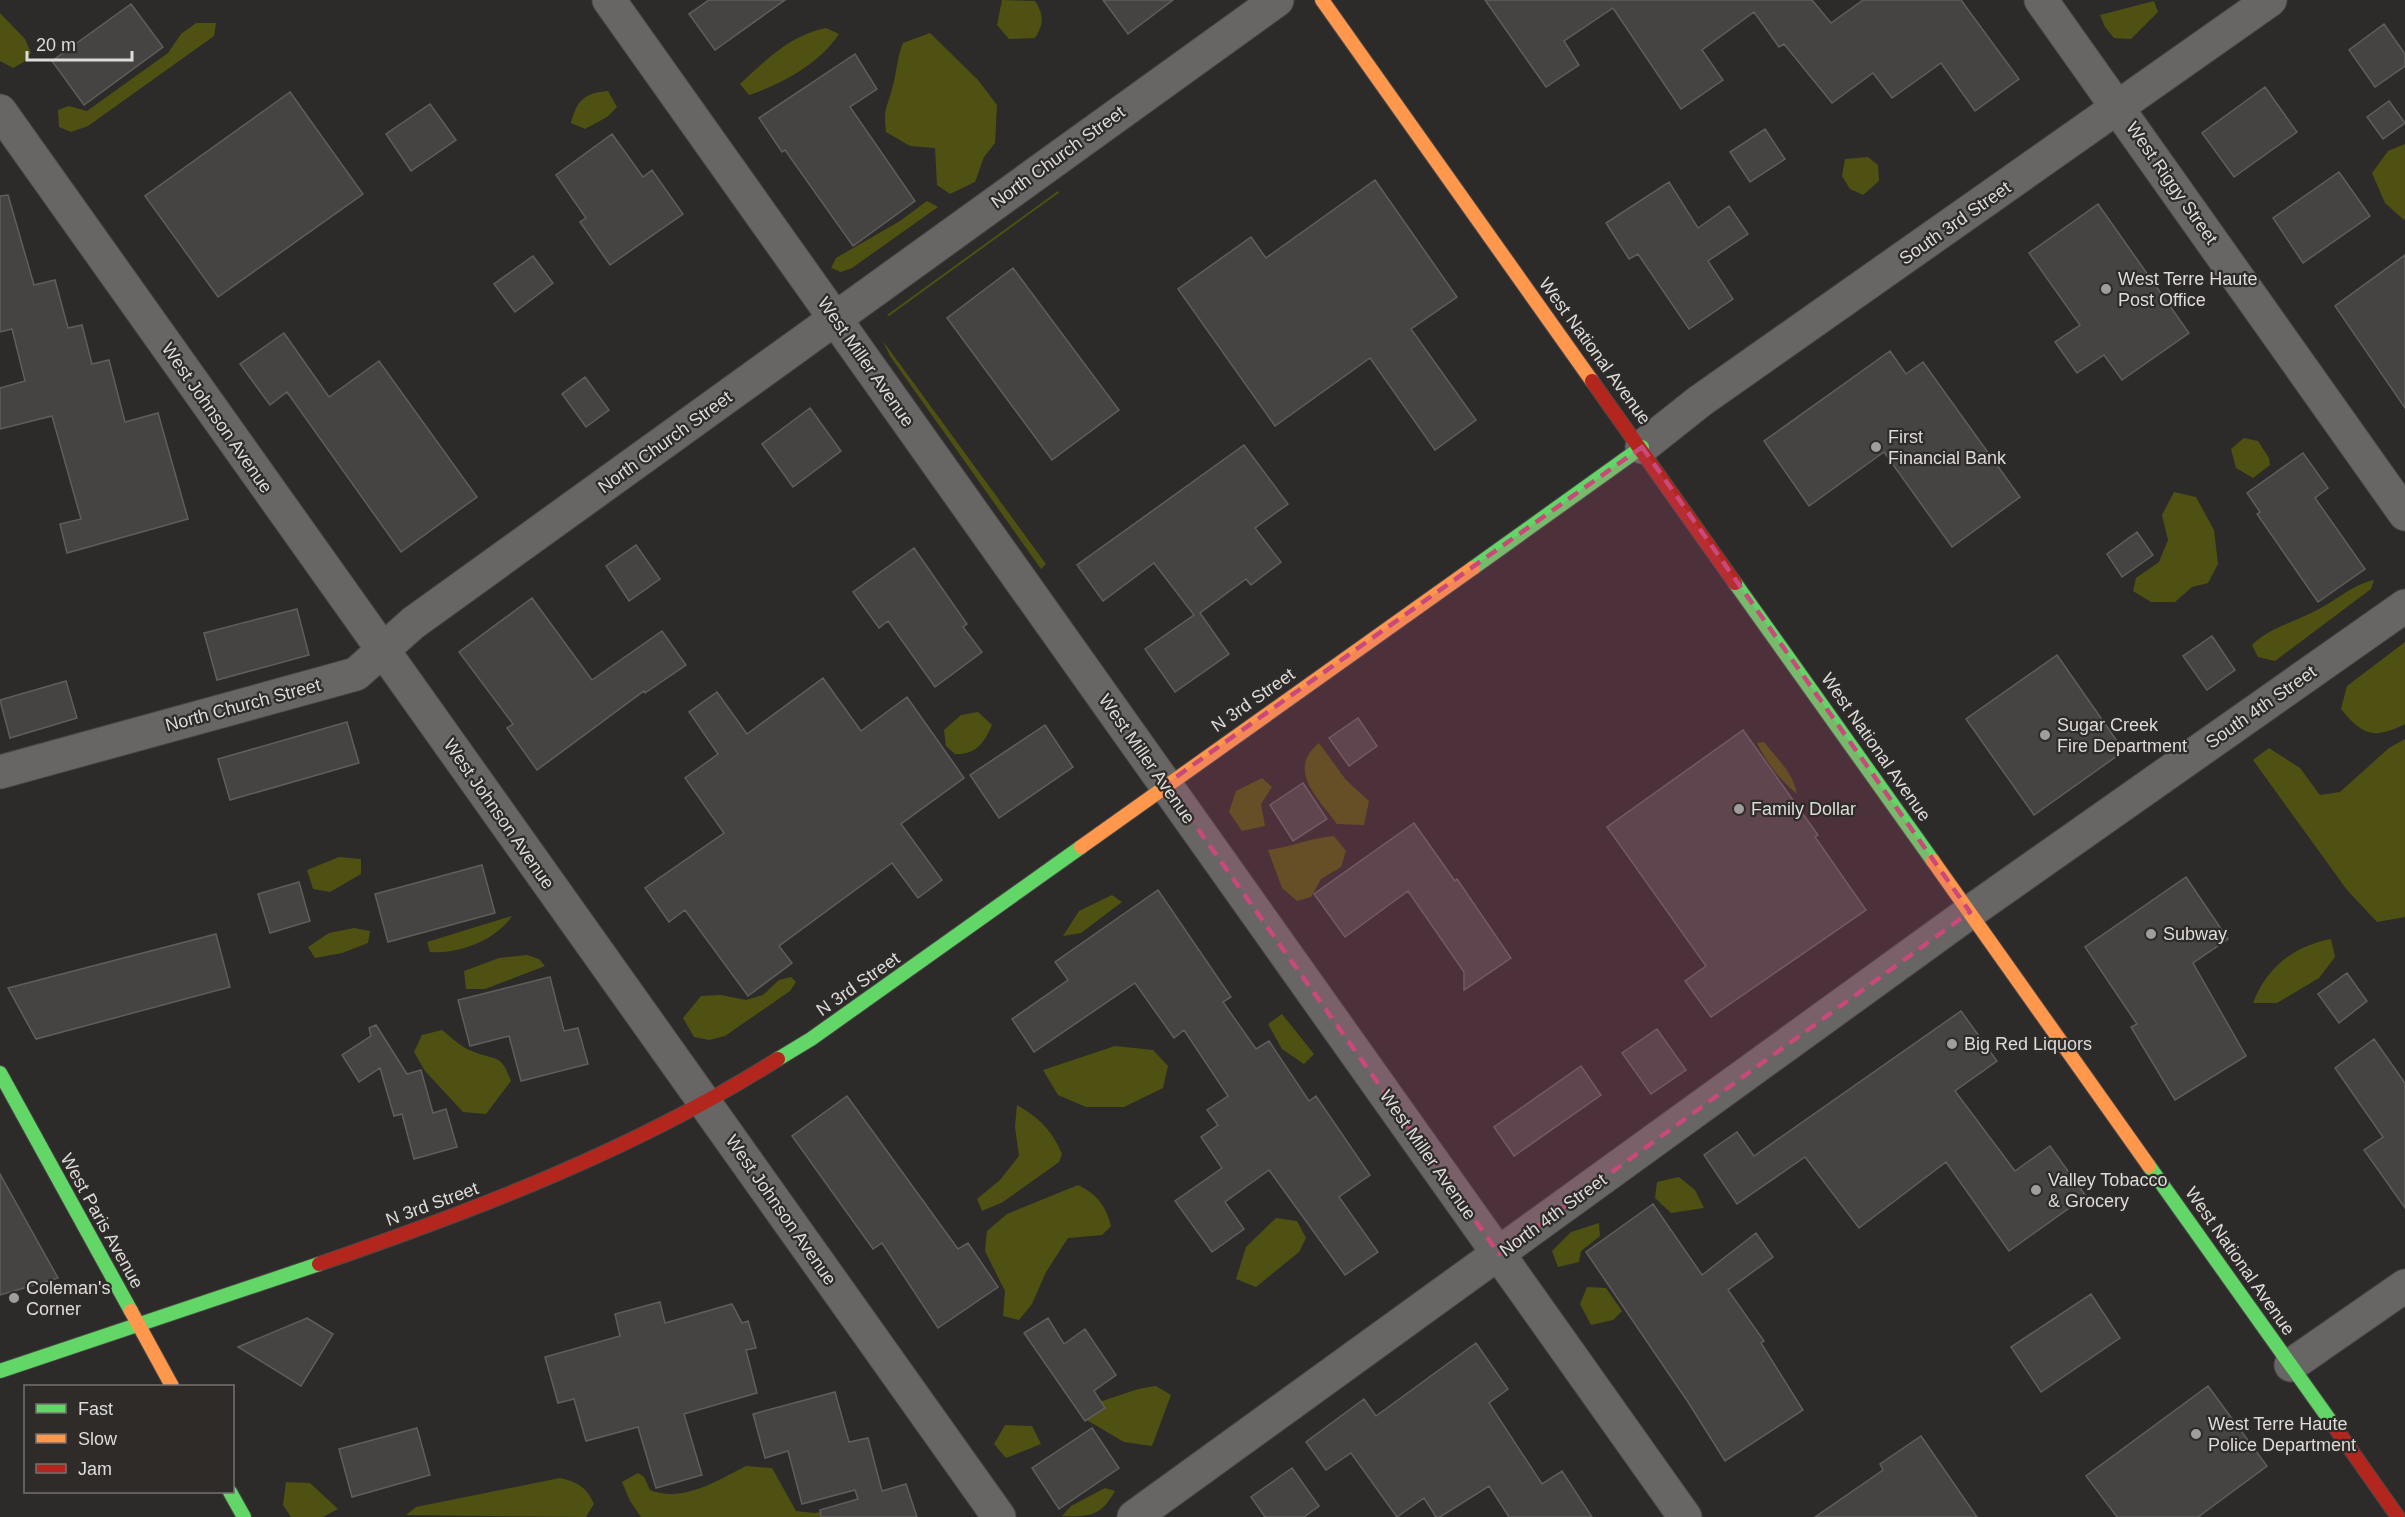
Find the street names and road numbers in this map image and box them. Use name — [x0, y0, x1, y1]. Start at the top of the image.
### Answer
street label: North Church Street — [987, 102, 1129, 212]
street label: West Riggy Street — [2122, 118, 2222, 248]
street label: South 3rd Street — [1896, 177, 2014, 269]
street label: West National Avenue — [1535, 274, 1655, 428]
street label: West Miller Avenue — [814, 293, 918, 431]
street label: West Johnson Avenue — [158, 339, 276, 497]
street label: North Church Street — [594, 387, 736, 497]
street label: South 4th Street — [2202, 661, 2320, 753]
street label: N 3rd Street — [1208, 664, 1298, 736]
street label: West National Avenue — [1817, 669, 1935, 825]
street label: North Church Street — [163, 675, 323, 735]
street label: West Miller Avenue — [1095, 690, 1199, 828]
street label: West Johnson Avenue — [440, 735, 558, 893]
street label: N 3rd Street — [813, 948, 903, 1020]
street label: West Miller Avenue — [1376, 1086, 1480, 1224]
street label: West Johnson Avenue — [722, 1131, 840, 1289]
street label: West Paris Avenue — [57, 1150, 147, 1292]
street label: North 4th Street — [1496, 1170, 1610, 1260]
street label: N 3rd Street — [383, 1178, 481, 1230]
street label: West National Avenue — [2181, 1183, 2299, 1339]

